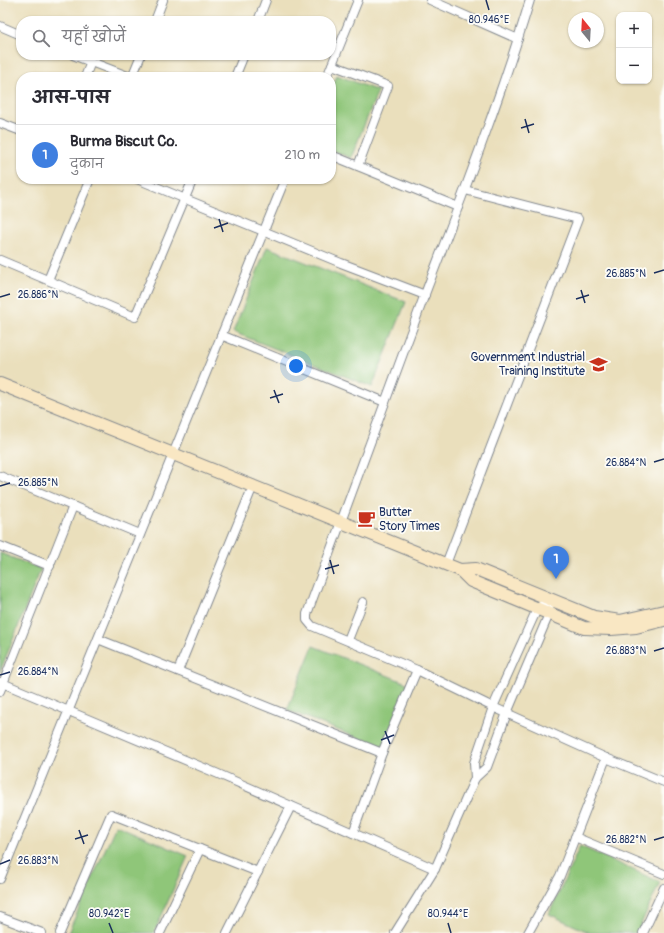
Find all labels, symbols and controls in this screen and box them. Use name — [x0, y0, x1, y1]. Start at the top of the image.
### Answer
north arrow — [568, 12, 604, 48]
map controls — [616, 12, 652, 84]
button: + — [616, 12, 652, 48]
text: 80.946°E — [469, 14, 509, 26]
search box — [16, 16, 336, 60]
icon: search — [30, 27, 52, 49]
text: यहाँ खोजें — [62, 28, 126, 47]
button: − — [616, 48, 652, 84]
text: आस-पास — [32, 87, 110, 108]
text: Burma Biscut Co. — [70, 132, 178, 151]
text: 1 — [42, 147, 48, 163]
text: 210 m — [284, 147, 320, 163]
text: दुकान — [70, 156, 104, 172]
text: 26.885°N — [606, 268, 646, 280]
text: 26.886°N — [18, 289, 59, 301]
place label: Government Industrial Training Institute — [471, 350, 585, 379]
school or university icon: Government Industrial Training Institute — [588, 354, 608, 374]
your location — [286, 356, 306, 376]
text: 26.884°N — [606, 457, 647, 469]
text: 26.885°N — [18, 477, 58, 489]
place label: Butter Story Times — [379, 505, 440, 534]
cafe icon: Butter Story Times — [356, 509, 376, 529]
pin: 1 — [543, 546, 569, 579]
text: 26.883°N — [606, 645, 646, 657]
text: 26.884°N — [18, 666, 59, 678]
text: 26.882°N — [606, 834, 646, 846]
text: 26.883°N — [18, 855, 58, 867]
text: 80.942°E — [89, 908, 129, 920]
text: 80.944°E — [428, 908, 468, 920]

